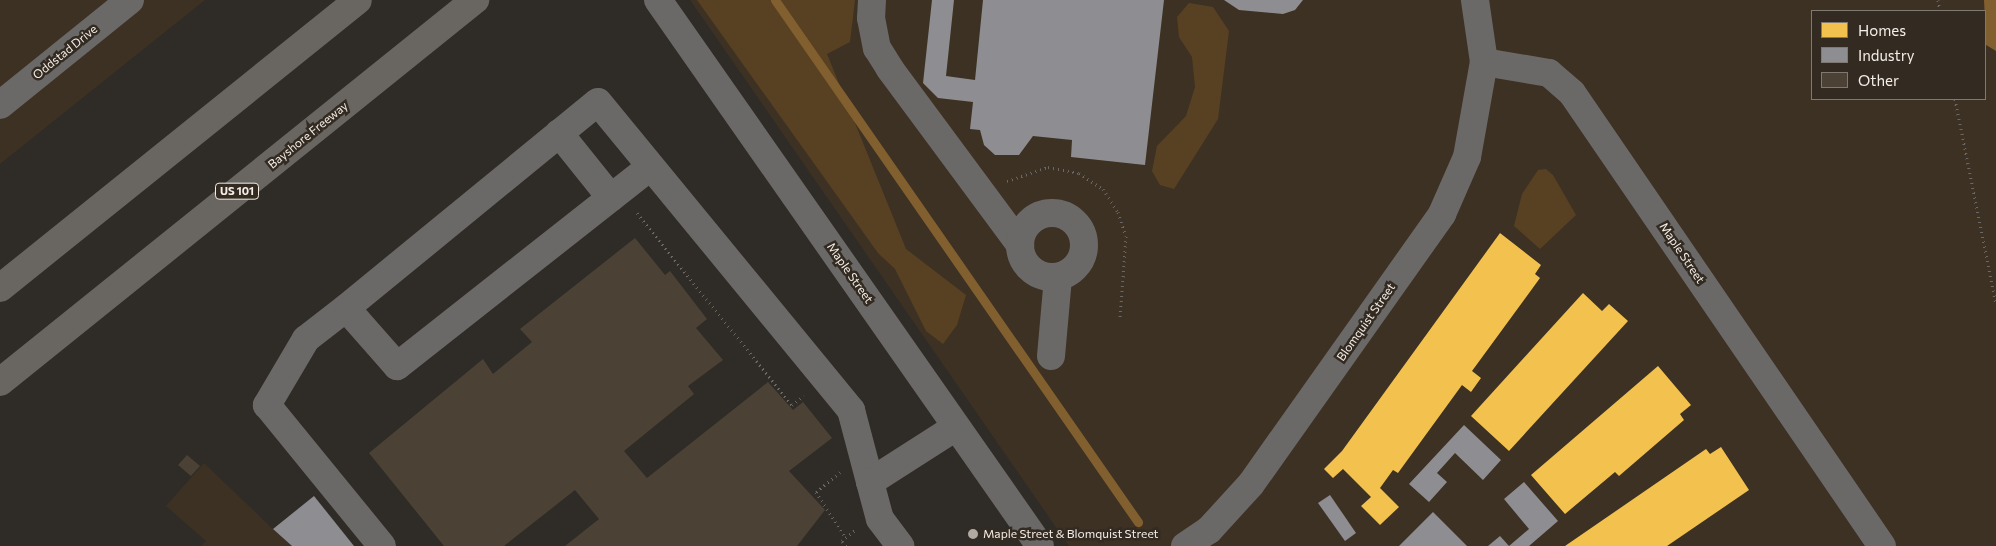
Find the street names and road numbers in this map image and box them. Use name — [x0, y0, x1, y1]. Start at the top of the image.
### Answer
street label: Oddstad Drive — [30, 22, 100, 82]
street label: Bayshore Freeway — [265, 98, 351, 172]
road number: US 101 — [214, 182, 260, 200]
street label: Maple Street — [1656, 220, 1708, 286]
street label: Maple Street — [824, 240, 876, 306]
street label: Blomquist Street — [1334, 280, 1398, 364]

